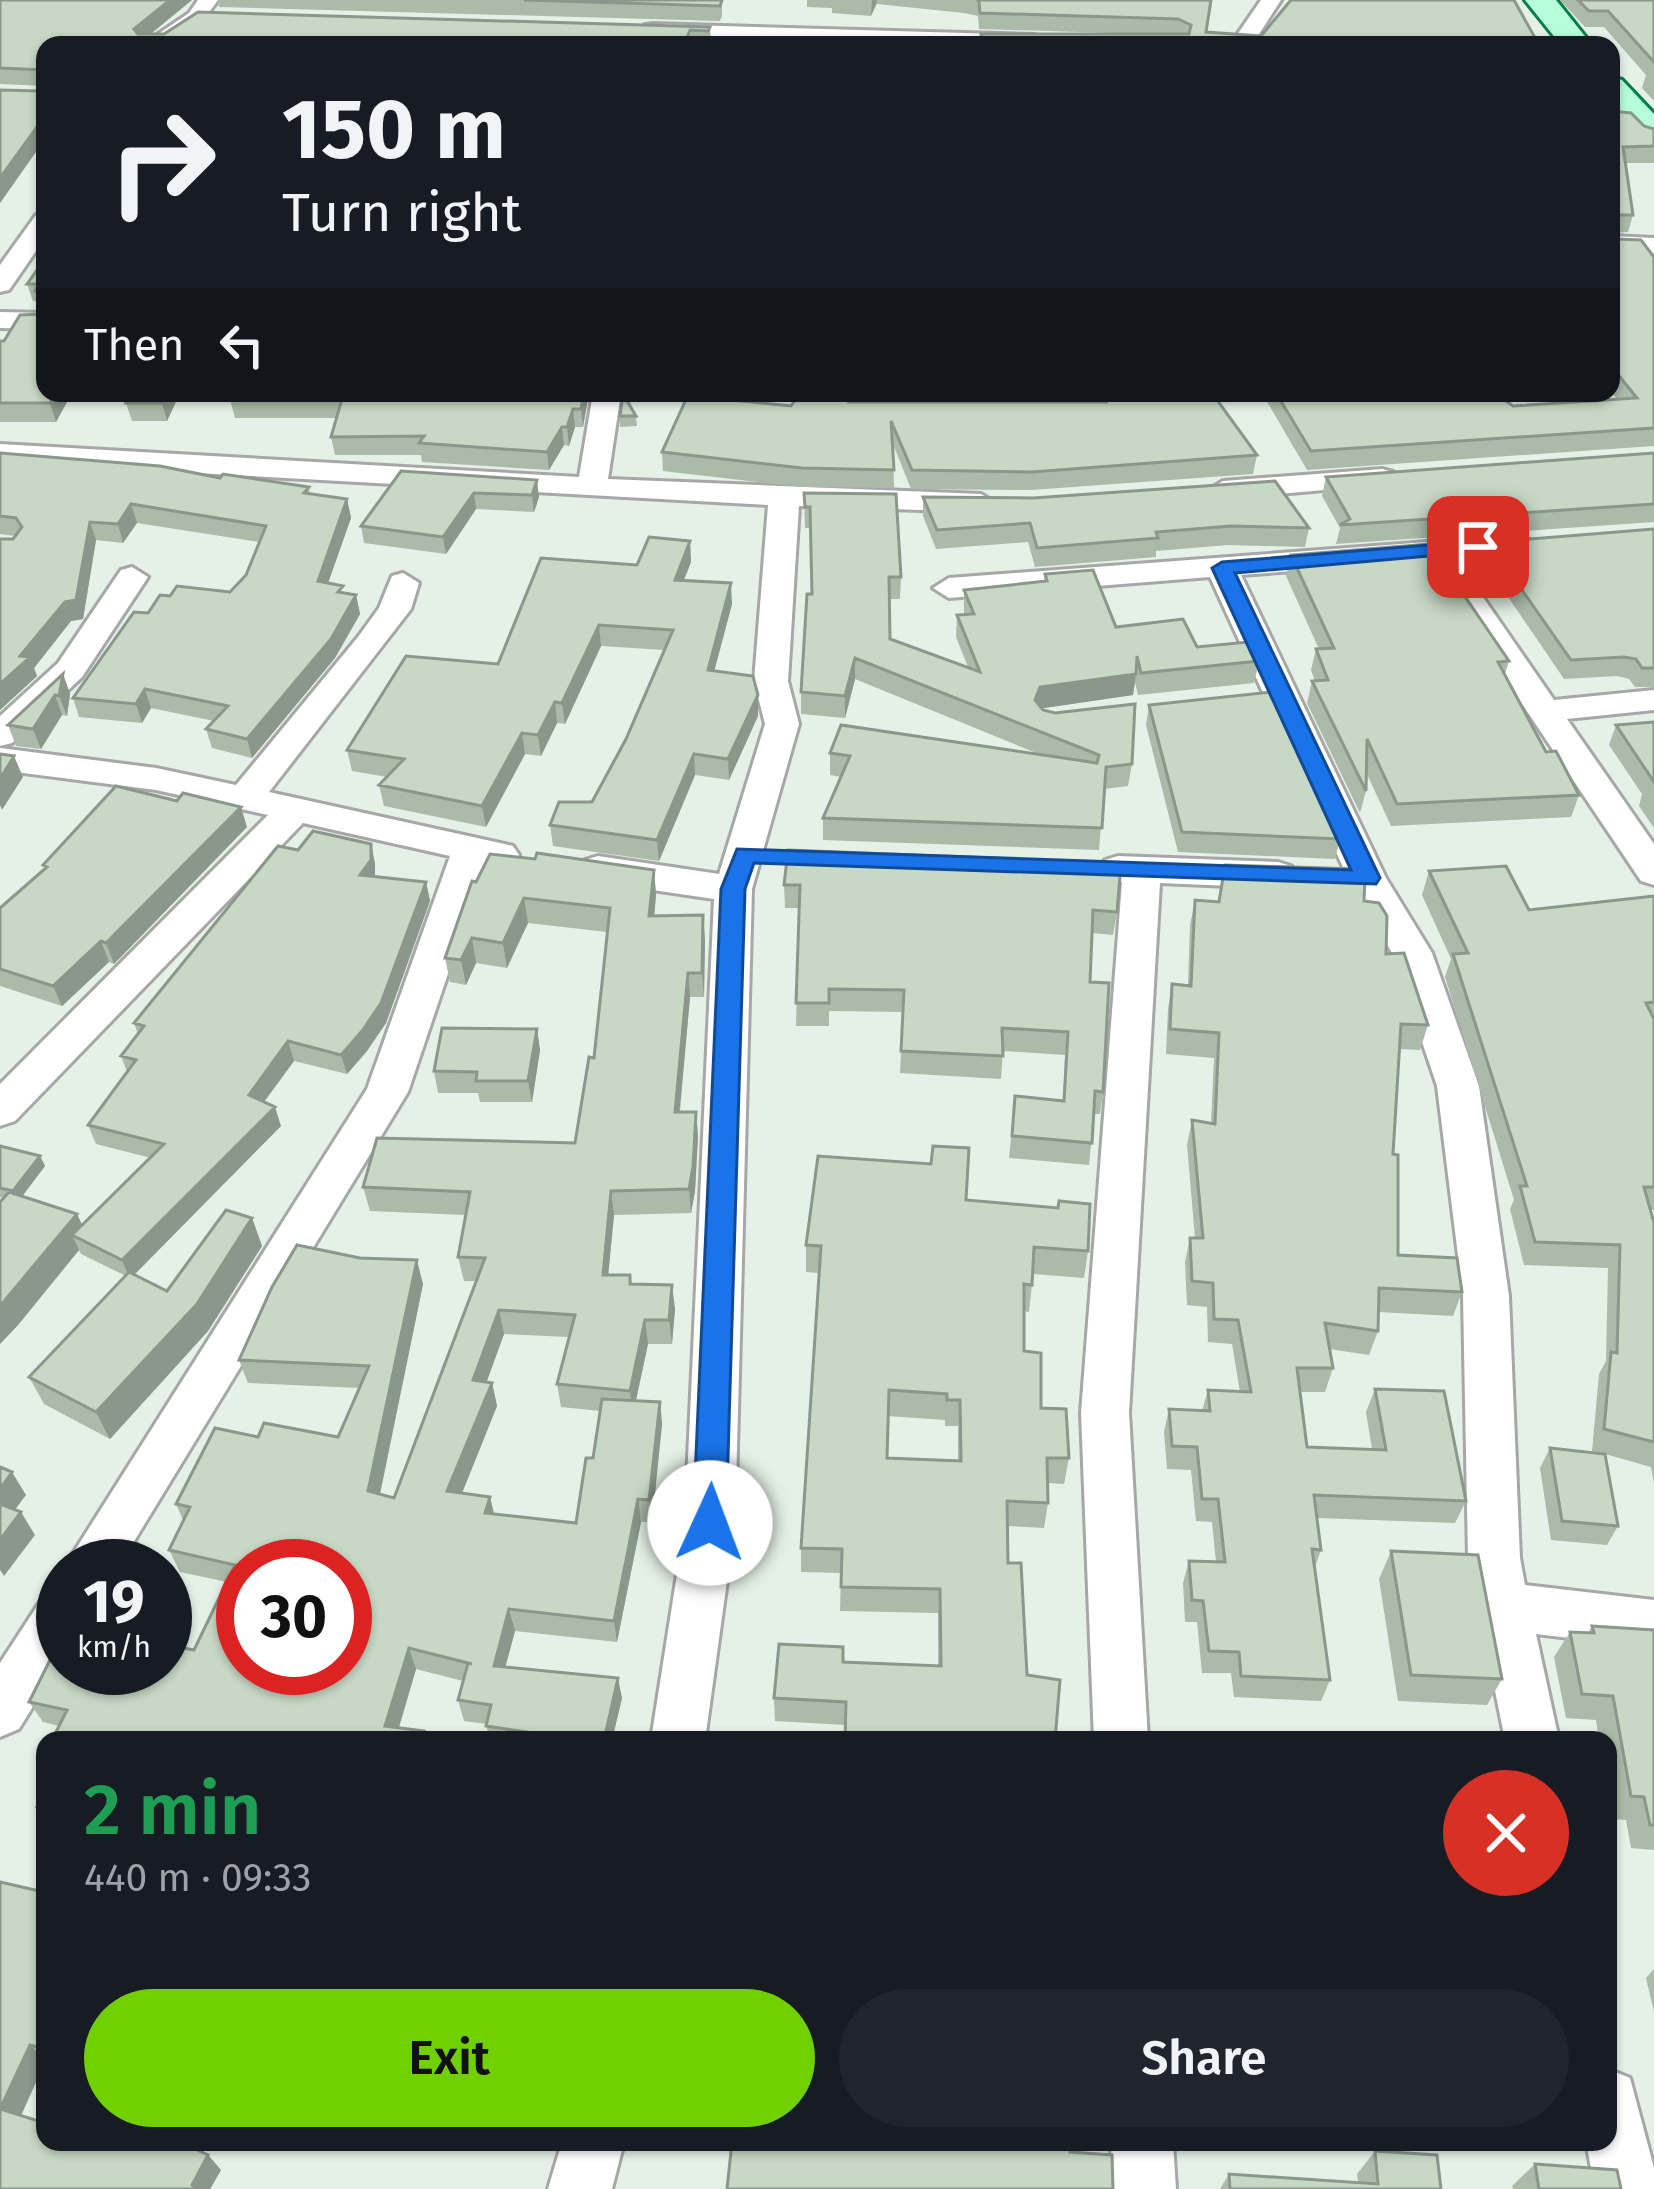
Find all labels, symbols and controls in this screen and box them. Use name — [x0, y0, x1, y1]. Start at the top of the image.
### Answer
text: 150 m — [282, 79, 506, 180]
icon: right — [84, 84, 240, 240]
text: Turn right — [282, 181, 521, 245]
icon: left — [209, 312, 275, 378]
text: Then — [84, 318, 185, 372]
pin — [1427, 496, 1529, 598]
icon: arrive — [1445, 514, 1511, 580]
position arrow — [647, 1460, 773, 1586]
speed limit sign: 30 — [216, 1539, 372, 1695]
text: 19 — [83, 1566, 145, 1638]
text: km/h — [77, 1629, 151, 1665]
text: 2 min — [84, 1767, 261, 1853]
button: close — [1443, 1770, 1569, 1896]
text: 440 m · 09:33 — [84, 1855, 312, 1901]
button: Exit — [84, 1989, 815, 2127]
button: Share — [839, 1989, 1569, 2127]

